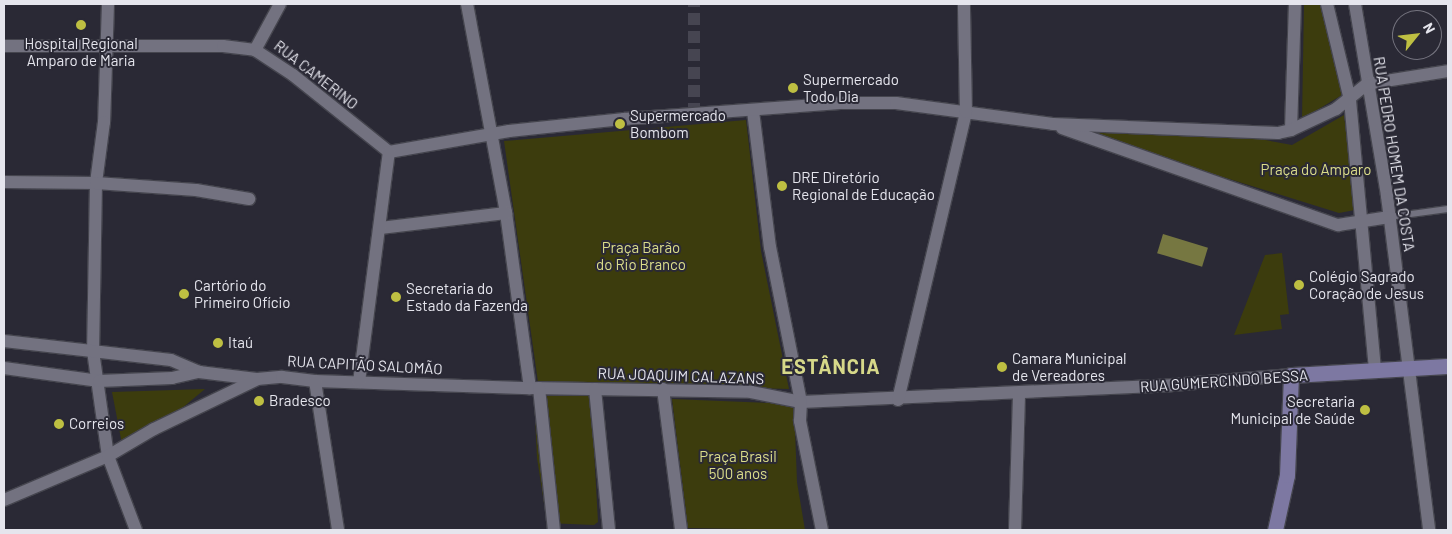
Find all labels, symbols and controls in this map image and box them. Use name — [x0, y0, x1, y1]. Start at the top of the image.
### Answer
north arrow — [1392, 10, 1442, 60]
marker: Hospital Regional Amparo de Maria — [74, 18, 88, 32]
text: N — [1420, 20, 1439, 36]
place label: Hospital Regional Amparo de Maria — [24, 34, 138, 69]
street label: RUA CAMERINO — [271, 37, 361, 113]
street label: RUA PEDRO HOMEM DA COSTA — [1370, 55, 1418, 253]
place label: Supermercado Todo Dia — [803, 70, 899, 105]
marker: Supermercado Todo Dia — [787, 82, 799, 94]
place label: Supermercado Bombom — [630, 106, 726, 141]
marker: Supermercado Bombom — [614, 118, 626, 130]
park label: Praça do Amparo — [1261, 161, 1371, 179]
place label: DRE Diretório Regional de Educação — [792, 168, 935, 203]
marker: DRE Diretório Regional de Educação — [776, 180, 788, 192]
park label: Praça Barão do Rio Branco — [596, 238, 686, 273]
place label: Colégio Sagrado Coração de Jesus — [1309, 267, 1424, 302]
place label: Cartório do Primeiro Ofício — [194, 276, 290, 311]
place label: Secretaria do Estado da Fazenda — [406, 279, 528, 314]
marker: Colégio Sagrado Coração de Jesus — [1293, 279, 1305, 291]
marker: Cartório do Primeiro Ofício — [178, 288, 190, 300]
marker: Secretaria do Estado da Fazenda — [390, 291, 402, 303]
place label: Itaú — [228, 334, 253, 352]
marker: Itaú — [212, 337, 224, 349]
place label: Camara Municipal de Vereadores — [1012, 349, 1127, 384]
street label: RUA CAPITÃO SALOMÃO — [287, 352, 443, 378]
district label: ESTÂNCIA — [780, 354, 882, 378]
marker: Camara Municipal de Vereadores — [996, 361, 1008, 373]
street label: RUA JOAQUIM CALAZANS — [597, 364, 765, 388]
street label: RUA GUMERCINDO BESSA — [1139, 366, 1309, 396]
place label: Bradesco — [269, 392, 331, 410]
place label: Secretaria Municipal de Saúde — [1230, 392, 1355, 427]
marker: Bradesco — [253, 395, 265, 407]
marker: Secretaria Municipal de Saúde — [1359, 404, 1371, 416]
place label: Correios — [69, 415, 124, 433]
marker: Correios — [53, 418, 65, 430]
park label: Praça Brasil 500 anos — [699, 447, 777, 482]

